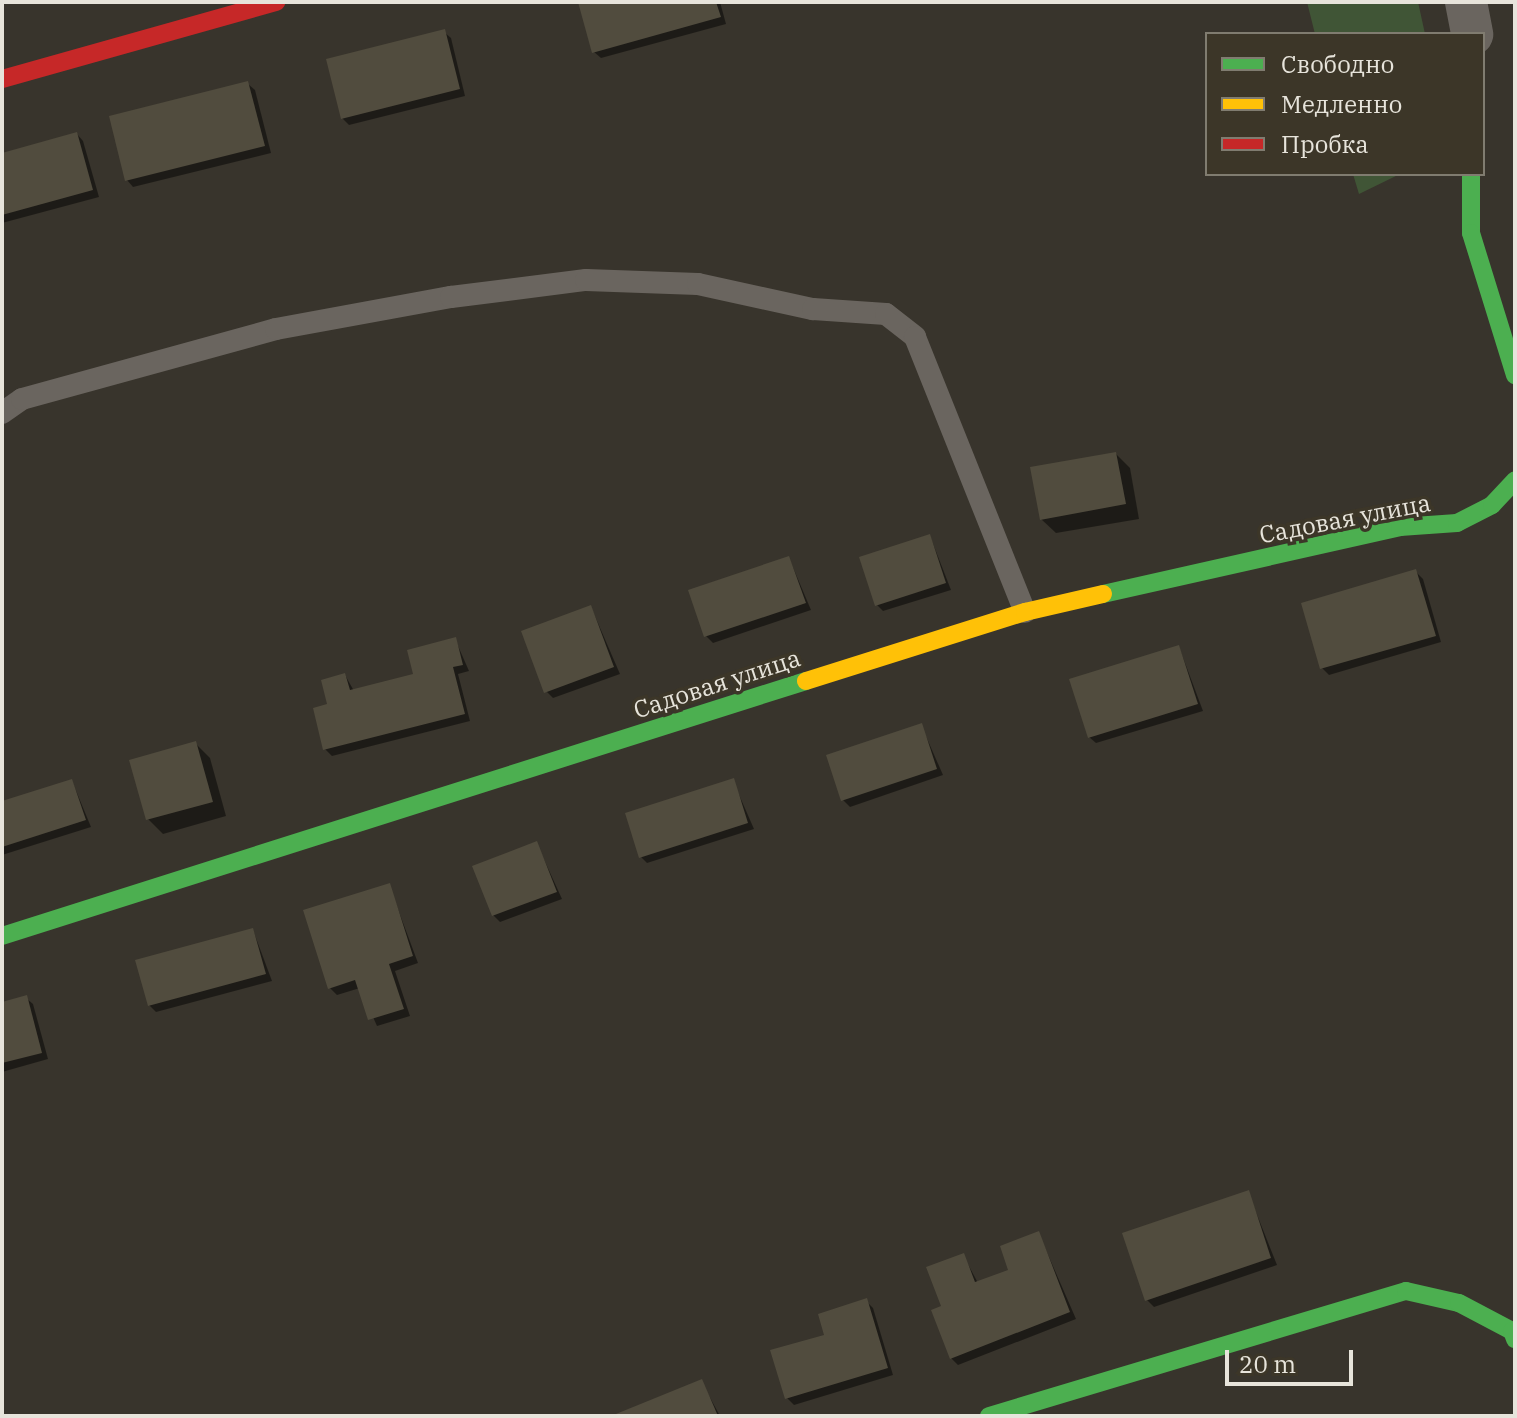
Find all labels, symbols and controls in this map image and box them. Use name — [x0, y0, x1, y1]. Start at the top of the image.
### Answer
legend — [1205, 32, 1485, 176]
text: Свободно — [1281, 48, 1394, 80]
text: Медленно — [1281, 88, 1402, 120]
text: Пробка — [1281, 128, 1369, 160]
street label: Садовая улица — [1257, 488, 1433, 550]
street label: Садовая улица — [630, 643, 804, 725]
scale bar — [1229, 1334, 1357, 1384]
text: 20 m — [1239, 1348, 1296, 1380]

